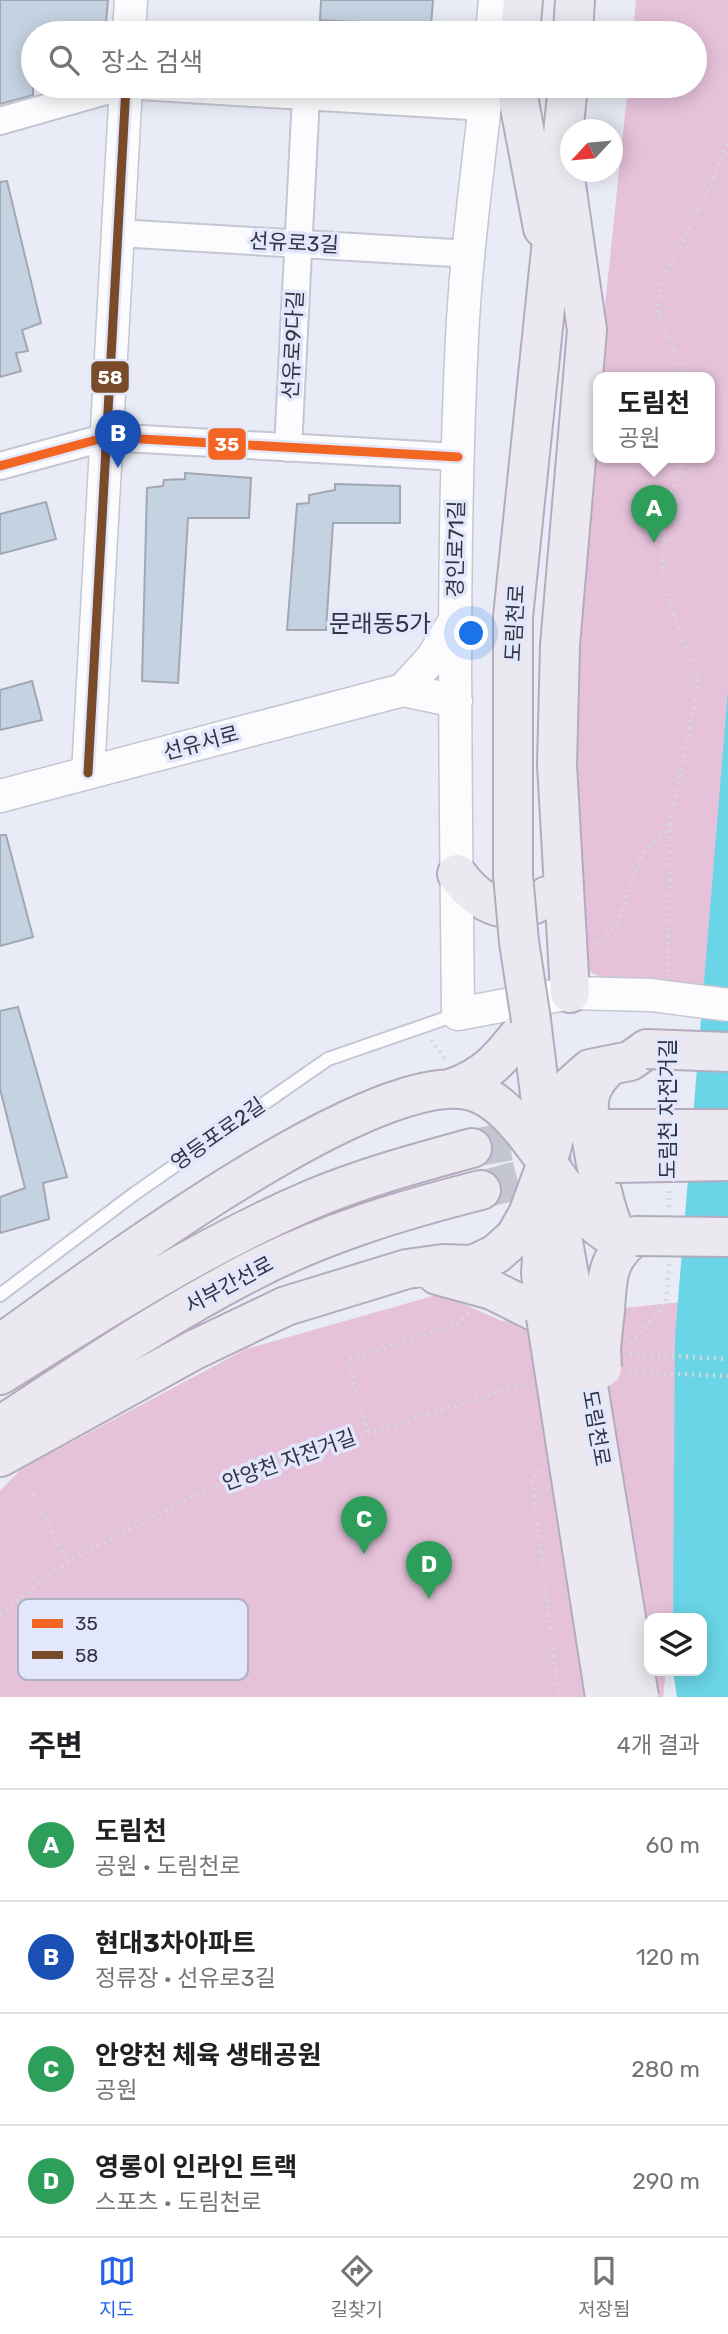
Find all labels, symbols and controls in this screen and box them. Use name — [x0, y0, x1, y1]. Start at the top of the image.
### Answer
search box — [21, 21, 707, 98]
icon: search — [45, 41, 83, 79]
text: 장소 검색 — [101, 47, 203, 78]
north arrow — [560, 119, 623, 182]
street label: 선유로3길 — [248, 228, 340, 257]
street label: 선유로9다길 — [277, 290, 308, 400]
line badge: 58 — [90, 360, 130, 394]
text: 58 — [97, 366, 123, 389]
popup — [593, 372, 715, 463]
text: 도림천 — [618, 388, 690, 419]
pin: B — [95, 410, 141, 468]
text: 공원 — [618, 424, 660, 452]
line badge: 35 — [207, 427, 247, 461]
text: 35 — [215, 433, 239, 456]
pin: A — [631, 485, 677, 543]
street label: 경인로71길 — [442, 500, 469, 598]
street label: 도림천로 — [500, 584, 529, 662]
district label: 문래동5가 — [329, 610, 431, 638]
your location — [454, 616, 488, 650]
street label: 선유서로 — [160, 720, 241, 765]
street label: 도림천 자전거길 — [655, 1039, 680, 1179]
street label: 영등포로2길 — [166, 1092, 270, 1175]
street label: 서부간선로 — [180, 1251, 277, 1318]
street label: 도림천로 — [577, 1388, 616, 1468]
street label: 안양천 자전거길 — [219, 1424, 359, 1495]
pin: C — [341, 1496, 387, 1554]
pin: D — [406, 1541, 452, 1599]
legend — [18, 1599, 248, 1680]
text: 35 — [75, 1612, 98, 1635]
map controls — [644, 1613, 707, 1676]
button: layers — [644, 1613, 707, 1676]
text: 58 — [75, 1644, 98, 1667]
text: 주변 — [28, 1728, 83, 1764]
text: 4개 결과 — [617, 1731, 700, 1759]
text: 도림천 — [95, 1816, 167, 1847]
text: A — [43, 1831, 59, 1859]
text: 60 m — [645, 1831, 700, 1859]
text: 공원 · 도림천로 — [95, 1852, 241, 1880]
text: 현대3차아파트 — [95, 1928, 256, 1959]
text: B — [43, 1943, 59, 1971]
text: 120 m — [636, 1943, 700, 1971]
text: 정류장 · 선유로3길 — [95, 1964, 276, 1992]
text: 안양천 체육 생태공원 — [95, 2040, 321, 2071]
text: C — [43, 2055, 59, 2083]
text: 280 m — [631, 2055, 700, 2083]
text: 공원 — [95, 2076, 137, 2104]
text: 영롱이 인라인 트랙 — [95, 2152, 297, 2183]
text: D — [43, 2167, 59, 2195]
text: 290 m — [632, 2167, 700, 2195]
text: 스포츠 · 도림천로 — [95, 2188, 262, 2216]
tab: 지도 — [98, 2252, 136, 2321]
tab: 길찾기 — [331, 2252, 383, 2321]
tab: 저장됨 — [578, 2252, 630, 2321]

